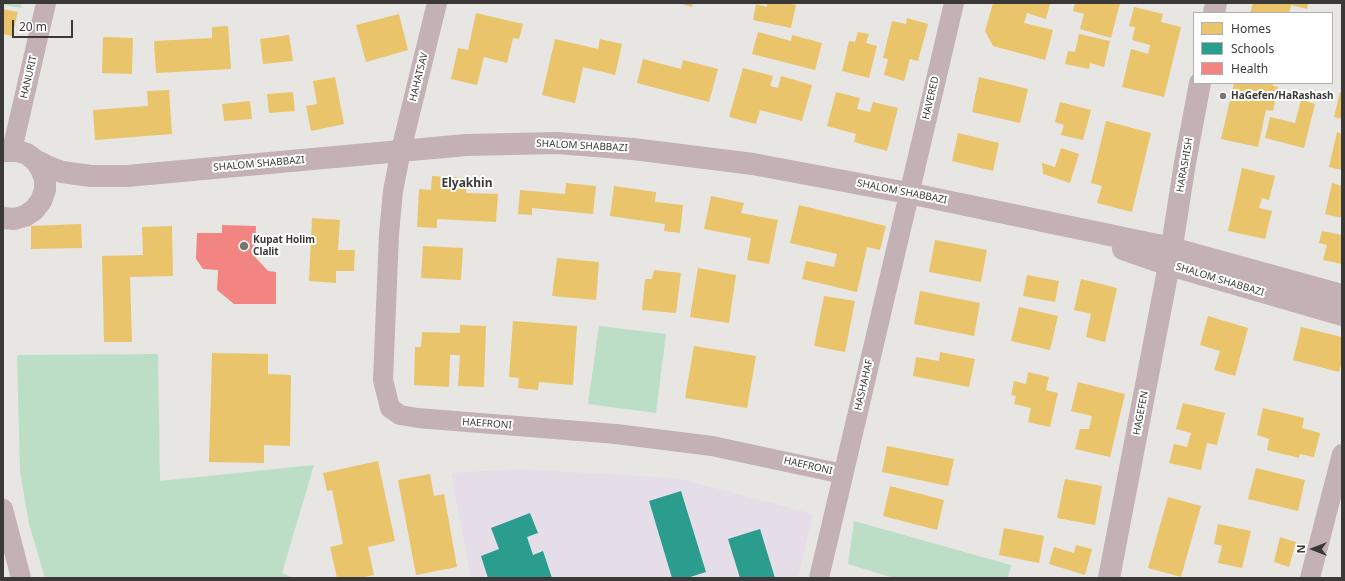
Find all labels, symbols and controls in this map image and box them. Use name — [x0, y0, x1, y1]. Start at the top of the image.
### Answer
scale bar — [14, 12, 75, 38]
legend — [1193, 12, 1333, 84]
text: 20 m — [19, 18, 47, 35]
text: Homes — [1231, 20, 1271, 37]
text: Schools — [1231, 40, 1274, 57]
street label: HAHATSAV — [407, 51, 431, 103]
street label: HANURIT — [18, 54, 40, 100]
text: Health — [1231, 60, 1268, 77]
street label: HAVERED — [920, 75, 942, 121]
place label: HaGefen/HaRashash — [1231, 90, 1334, 102]
marker: HaGefen/HaRashash — [1218, 91, 1228, 101]
street label: HARASHISH — [1174, 137, 1196, 193]
street label: SHALOM SHABBAZI — [536, 138, 628, 154]
street label: SHALOM SHABBAZI — [213, 154, 305, 174]
district label: Elyakhin — [442, 177, 492, 191]
street label: SHALOM SHABBAZI — [856, 177, 948, 207]
place label: Kupat Holim Clalit — [253, 234, 315, 258]
marker: Kupat Holim Clalit — [238, 240, 250, 252]
street label: SHALOM SHABBAZI — [1174, 261, 1266, 299]
street label: HASHAHAF — [852, 358, 876, 412]
street label: HAGEFEN — [1131, 390, 1151, 436]
street label: HAEFRONI — [462, 416, 512, 432]
street label: HAEFRONI — [783, 455, 833, 477]
north arrow — [1293, 529, 1333, 569]
text: N — [1293, 545, 1308, 553]

